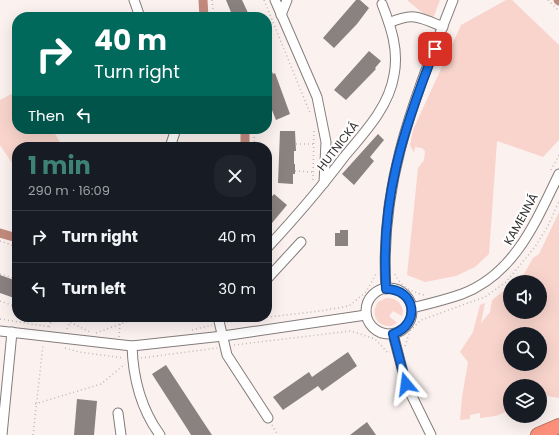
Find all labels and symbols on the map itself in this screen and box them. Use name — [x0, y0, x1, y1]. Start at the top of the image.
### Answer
pin — [418, 32, 452, 66]
street label: HUTNICKÁ — [313, 117, 362, 174]
street label: KAMENNÁ — [499, 190, 542, 248]
position arrow — [385, 363, 427, 405]

